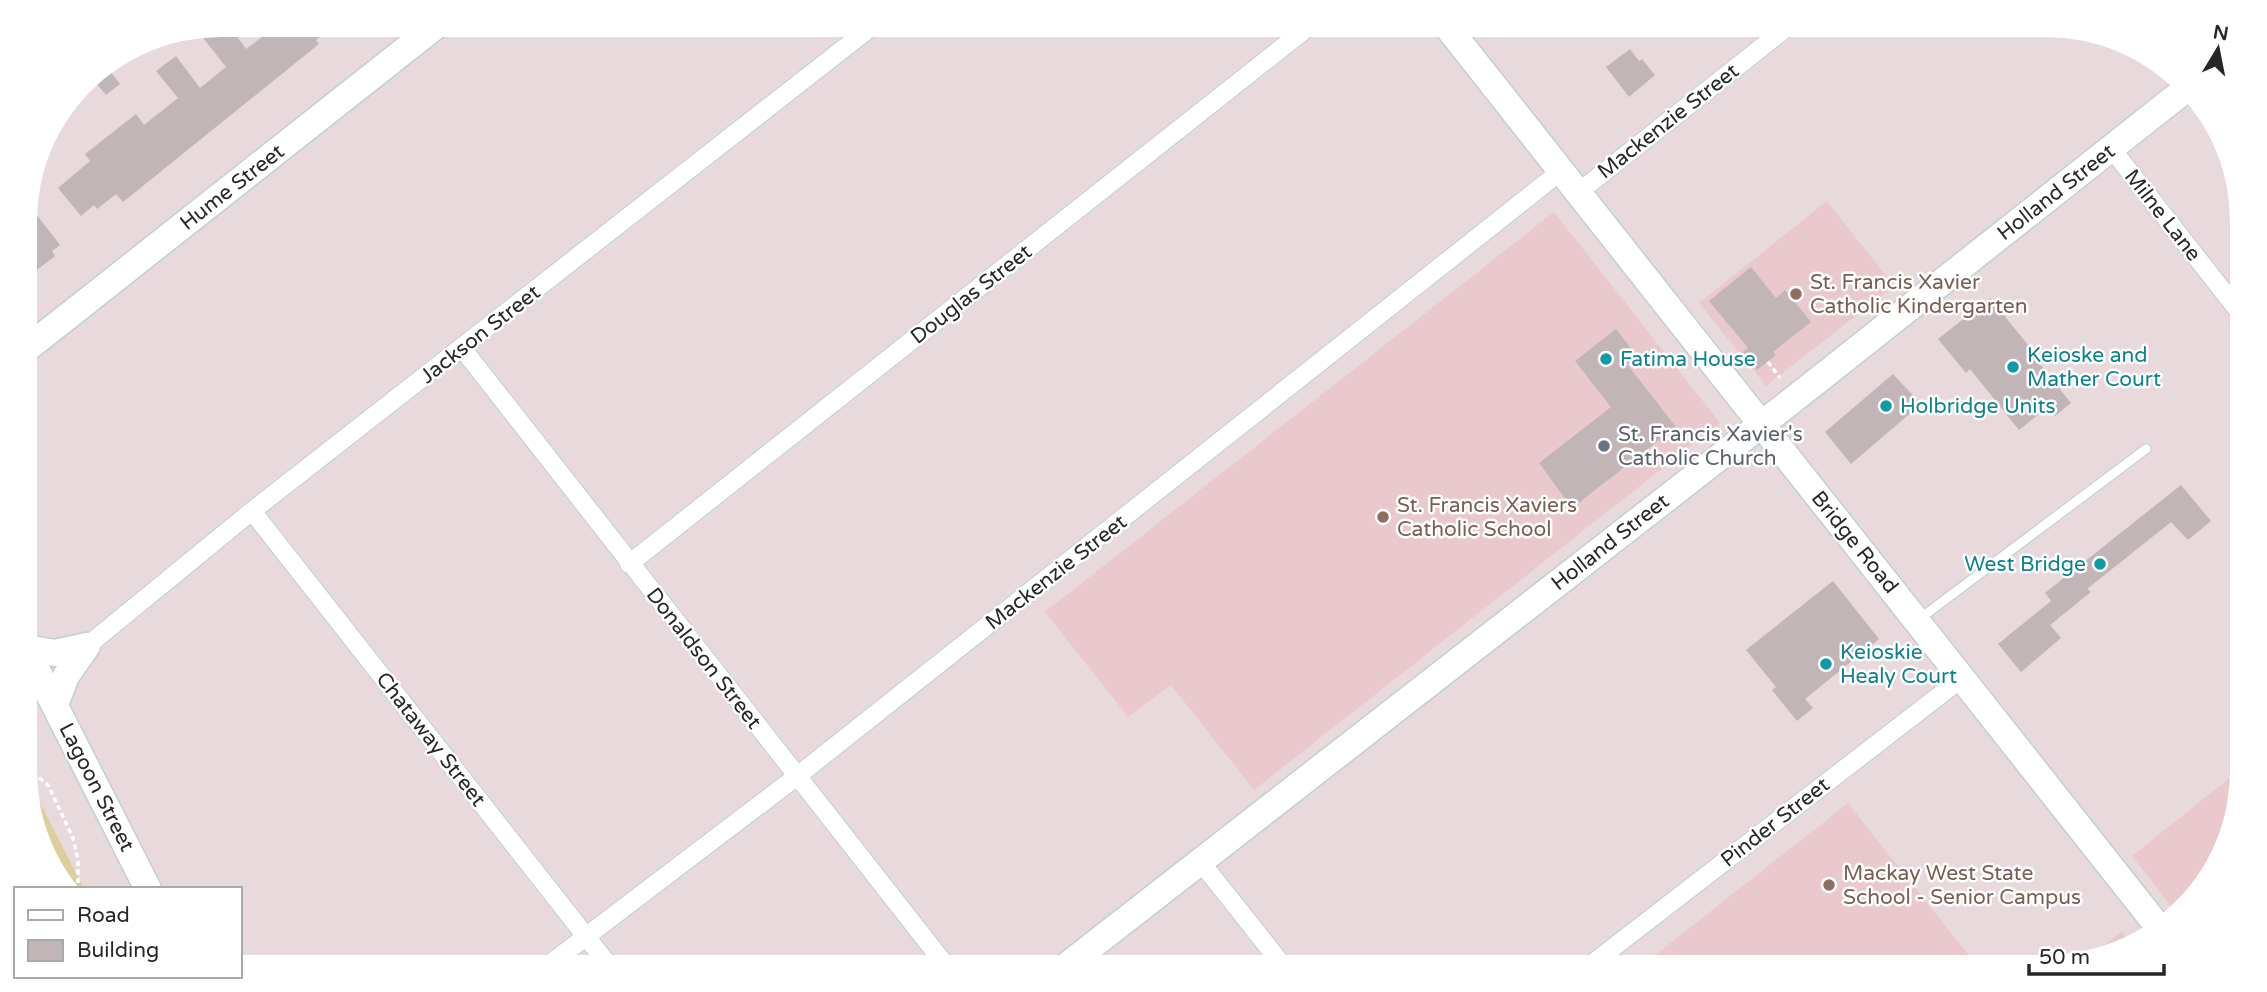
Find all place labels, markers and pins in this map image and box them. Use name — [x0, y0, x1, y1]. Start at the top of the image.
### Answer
place label: St. Francis Xavier Catholic Kindergarten — [1810, 270, 2027, 319]
marker: St. Francis Xavier Catholic Kindergarten — [1788, 286, 1804, 302]
place label: Keioske and Mather Court — [2027, 343, 2161, 392]
place label: Fatima House — [1620, 347, 1756, 372]
marker: Fatima House — [1598, 351, 1614, 367]
marker: Keioske and Mather Court — [2005, 359, 2021, 375]
place label: Holbridge Units — [1900, 394, 2056, 419]
marker: Holbridge Units — [1878, 398, 1894, 414]
place label: St. Francis Xavier's Catholic Church — [1618, 422, 1803, 471]
marker: St. Francis Xavier's Catholic Church — [1596, 438, 1612, 454]
place label: St. Francis Xaviers Catholic School — [1397, 493, 1577, 542]
marker: St. Francis Xaviers Catholic School — [1375, 509, 1391, 525]
place label: West Bridge — [1964, 552, 2086, 577]
marker: West Bridge — [2092, 556, 2108, 572]
place label: Keioskie Healy Court — [1840, 640, 1957, 689]
marker: Keioskie Healy Court — [1818, 656, 1834, 672]
place label: Mackay West State School - Senior Campus — [1843, 861, 2081, 910]
marker: Mackay West State School - Senior Campus — [1821, 877, 1837, 893]

